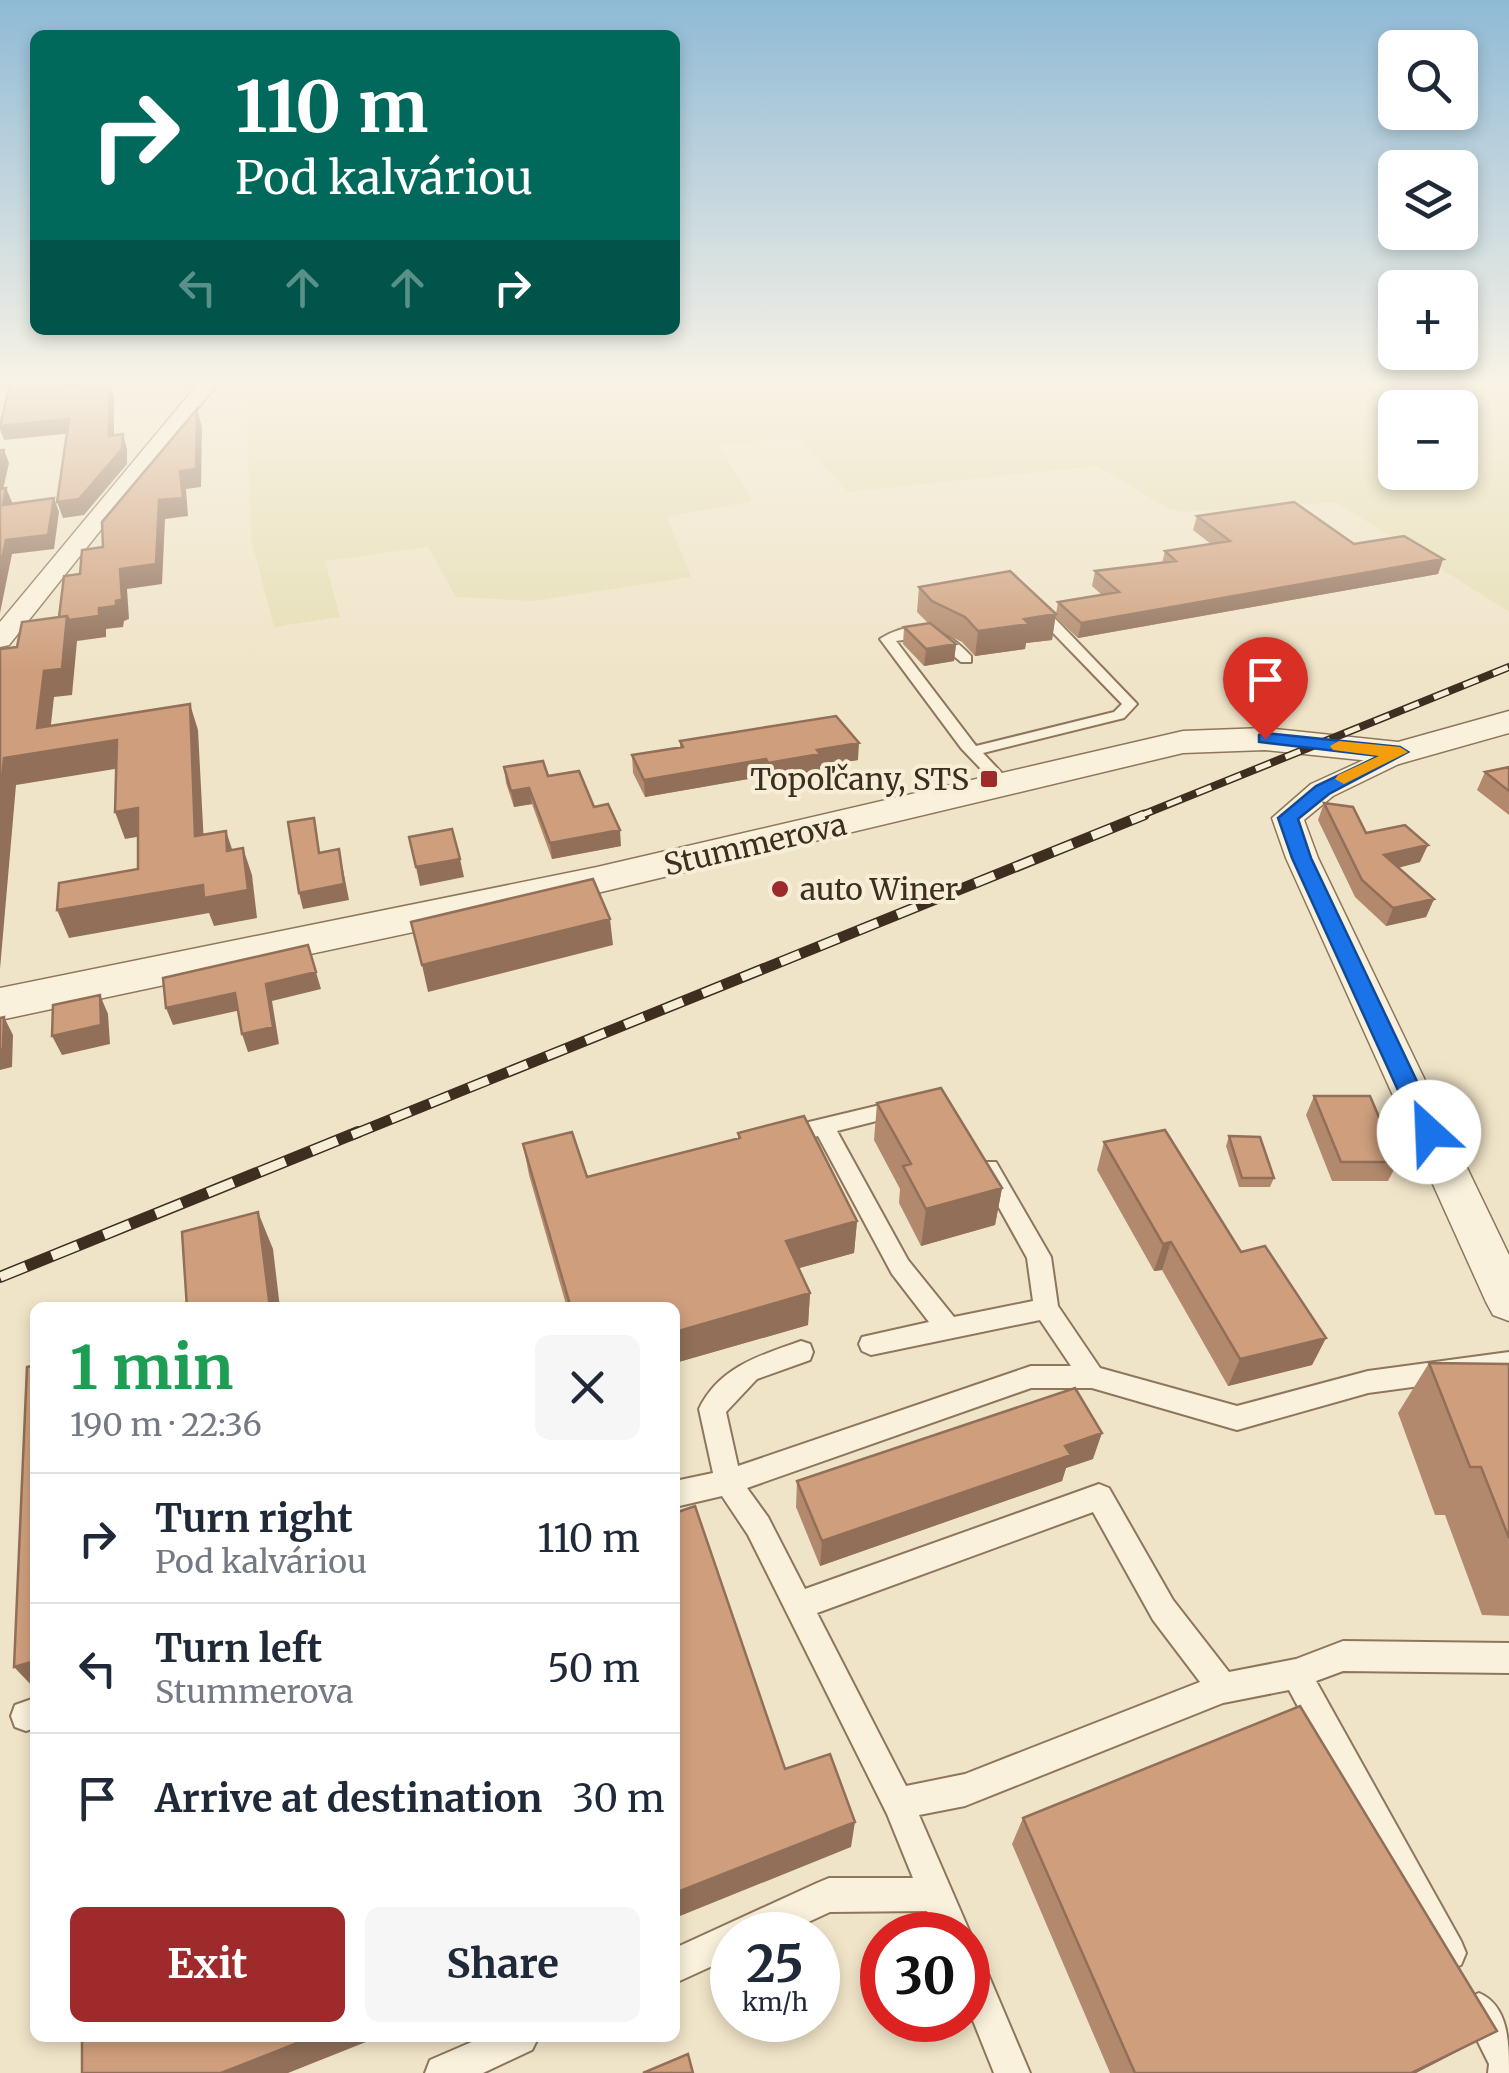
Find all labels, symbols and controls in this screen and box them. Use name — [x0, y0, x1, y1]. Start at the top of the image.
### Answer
map controls — [1378, 30, 1478, 490]
button: search — [1378, 30, 1478, 130]
text: 110 m — [235, 63, 428, 151]
icon: right — [70, 70, 200, 200]
text: Pod kalváriou — [235, 150, 533, 206]
button: layers — [1378, 150, 1478, 250]
icon: left — [170, 260, 225, 315]
icon: ahead — [275, 260, 330, 315]
icon: ahead — [380, 260, 435, 315]
icon: right — [485, 260, 540, 315]
button: + — [1378, 270, 1478, 370]
button: − — [1378, 390, 1478, 490]
pin — [1223, 637, 1308, 740]
icon: arrive — [1238, 652, 1293, 707]
place label: Topoľčany, STS — [750, 760, 969, 798]
marker: Topoľčany, STS — [978, 768, 1000, 790]
street label: Stummerova — [660, 805, 850, 883]
place label: auto Winer — [800, 870, 958, 908]
marker: auto Winer — [769, 878, 791, 900]
position arrow — [1377, 1080, 1481, 1184]
text: 1 min — [70, 1330, 233, 1405]
button: close — [535, 1335, 640, 1440]
text: 190 m · 22:36 — [70, 1405, 262, 1445]
text: Turn right — [155, 1495, 353, 1542]
icon: right — [70, 1511, 125, 1566]
text: 110 m — [537, 1515, 640, 1562]
text: Pod kalváriou — [155, 1542, 367, 1582]
text: Turn left — [155, 1625, 322, 1672]
icon: left — [70, 1641, 125, 1696]
text: 50 m — [547, 1645, 640, 1692]
text: Stummerova — [155, 1672, 354, 1712]
icon: arrive — [70, 1771, 125, 1826]
text: Arrive at destination — [155, 1775, 542, 1822]
text: 30 m — [572, 1775, 665, 1822]
button: Exit — [70, 1907, 345, 2022]
button: Share — [365, 1907, 640, 2022]
speed limit sign: 30 — [860, 1912, 990, 2042]
text: 25 — [746, 1933, 804, 1996]
text: km/h — [742, 1986, 808, 2018]

